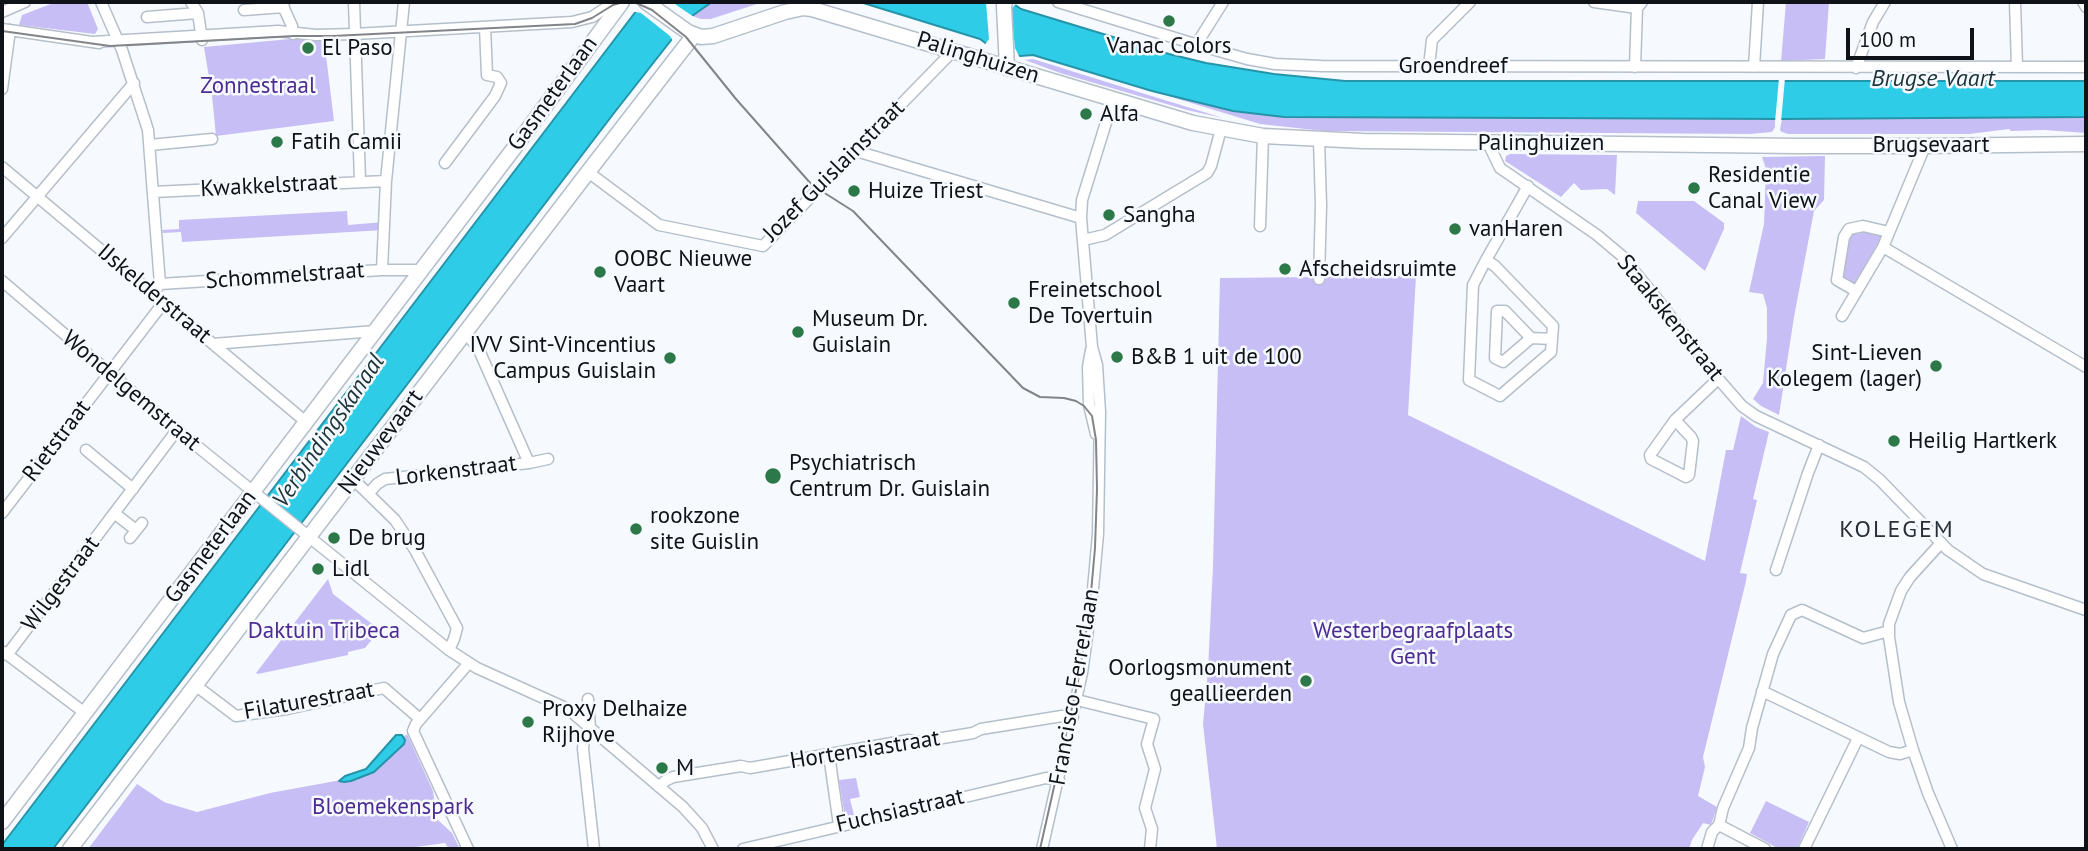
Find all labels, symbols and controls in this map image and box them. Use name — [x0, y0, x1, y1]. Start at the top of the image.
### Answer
marker: Vanac Colors — [1161, 13, 1177, 29]
scale bar — [1850, 14, 1978, 58]
street label: Palinghuizen — [913, 26, 1043, 90]
text: 100 m — [1859, 26, 1916, 53]
street label: Gasmeterlaan — [502, 31, 604, 157]
place label: Vanac Colors — [1106, 32, 1232, 60]
place label: El Paso — [322, 34, 393, 62]
marker: El Paso — [300, 40, 316, 56]
street label: Groendreef — [1398, 52, 1508, 80]
water label: Brugse Vaart — [1871, 65, 1995, 93]
park label: Zonnestraal — [200, 72, 316, 100]
street label: Jozef Guislainstraat — [757, 94, 911, 248]
place label: Alfa — [1100, 100, 1139, 128]
marker: Alfa — [1078, 106, 1094, 122]
place label: Fatih Camii — [291, 128, 402, 156]
street label: Palinghuizen — [1478, 129, 1604, 157]
street label: Brugsevaart — [1872, 131, 1990, 159]
marker: Fatih Camii — [269, 134, 285, 150]
place label: Residentie Canal View — [1708, 161, 1817, 215]
street label: Kwakkelstraat — [200, 169, 338, 203]
place label: Huize Triest — [868, 177, 983, 205]
marker: Residentie Canal View — [1686, 180, 1702, 196]
marker: Huize Triest — [846, 183, 862, 199]
place label: Sangha — [1123, 201, 1196, 229]
marker: Sangha — [1101, 207, 1117, 223]
place label: vanHaren — [1469, 215, 1563, 243]
marker: vanHaren — [1447, 221, 1463, 237]
street label: IJskelderstraat — [92, 238, 216, 350]
place label: OOBC Nieuwe Vaart — [614, 245, 752, 299]
street label: Staakskenstraat — [1611, 249, 1729, 387]
place label: Afscheidsruimte — [1299, 255, 1457, 283]
street label: Schommelstraat — [205, 257, 365, 295]
marker: Afscheidsruimte — [1277, 261, 1293, 277]
marker: OOBC Nieuwe Vaart — [592, 264, 608, 280]
place label: Freinetschool De Tovertuin — [1028, 276, 1162, 330]
marker: Freinetschool De Tovertuin — [1006, 295, 1022, 311]
place label: Museum Dr. Guislain — [812, 305, 928, 359]
marker: Museum Dr. Guislain — [790, 324, 806, 340]
street label: Wondelgemstraat — [56, 325, 206, 457]
place label: IVV Sint-Vincentius Campus Guislain — [469, 331, 656, 385]
place label: Sint-Lieven Kolegem (lager) — [1767, 339, 1922, 393]
place label: B&B 1 uit de 100 — [1131, 343, 1302, 371]
water label: Verbindingskanaal — [267, 349, 391, 513]
marker: B&B 1 uit de 100 — [1109, 349, 1125, 365]
marker: IVV Sint-Vincentius Campus Guislain — [662, 350, 678, 366]
marker: Sint-Lieven Kolegem (lager) — [1928, 358, 1944, 374]
street label: Nieuwevaart — [333, 384, 429, 500]
street label: Rietstraat — [17, 395, 97, 487]
place label: Heilig Hartkerk — [1908, 427, 2057, 455]
marker: Heilig Hartkerk — [1886, 433, 1902, 449]
place label: Psychiatrisch Centrum Dr. Guislain — [789, 449, 990, 503]
street label: Lorkenstraat — [394, 450, 518, 492]
marker: Psychiatrisch Centrum Dr. Guislain — [763, 466, 783, 486]
street label: Gasmeterlaan — [159, 485, 263, 609]
place label: rookzone site Guislin — [650, 502, 759, 556]
district label: KOLEGEM — [1840, 516, 1954, 544]
marker: rookzone site Guislin — [628, 521, 644, 537]
place label: De brug — [348, 524, 426, 552]
marker: De brug — [326, 530, 342, 546]
street label: Wilgestraat — [16, 531, 106, 637]
place label: Lidl — [332, 555, 369, 583]
marker: Lidl — [310, 561, 326, 577]
street label: Francisco Ferrerlaan — [1044, 587, 1106, 787]
park label: Daktuin Tribeca — [248, 617, 400, 645]
park label: Westerbegraafplaats Gent — [1313, 617, 1513, 671]
place label: Oorlogsmonument geallieerden — [1108, 654, 1292, 708]
marker: Oorlogsmonument geallieerden — [1298, 673, 1314, 689]
street label: Filaturestraat — [242, 676, 376, 726]
place label: Proxy Delhaize Rijhove — [542, 695, 687, 749]
marker: Proxy Delhaize Rijhove — [520, 714, 536, 730]
street label: Hortensiastraat — [788, 725, 942, 775]
place label: M — [676, 754, 694, 782]
marker: M — [654, 760, 670, 776]
street label: Fuchsiastraat — [833, 783, 967, 839]
park label: Bloemekenspark — [312, 793, 474, 821]

